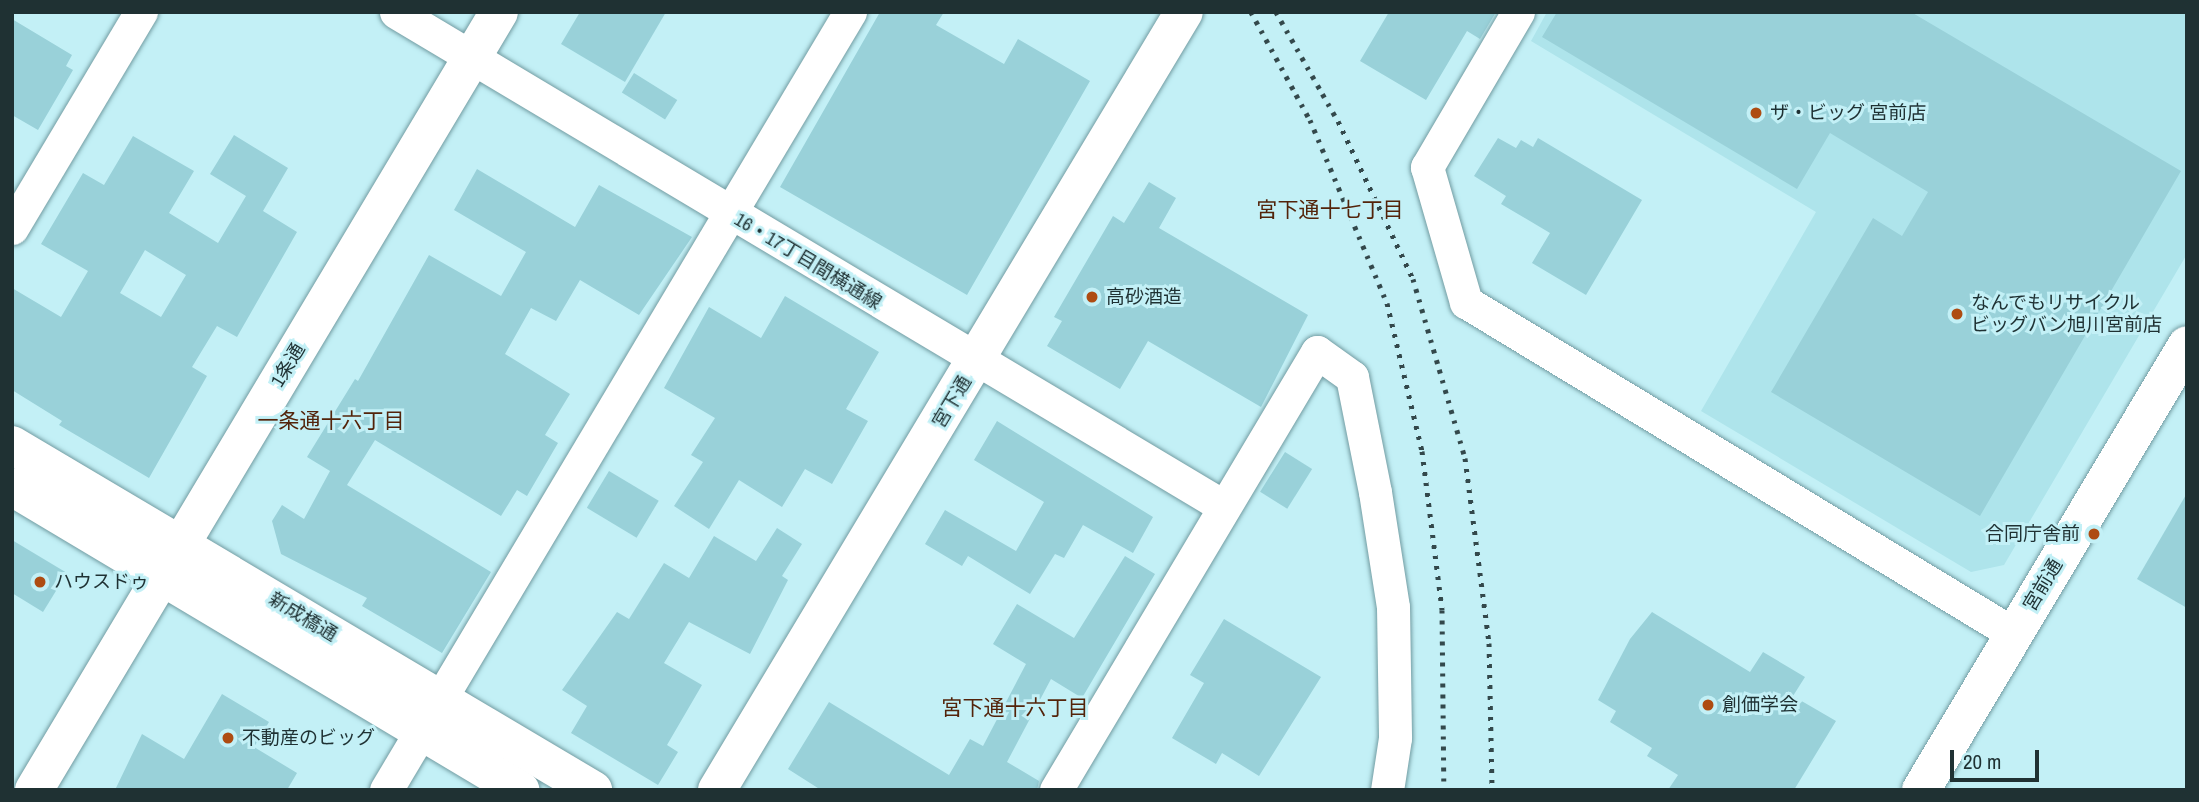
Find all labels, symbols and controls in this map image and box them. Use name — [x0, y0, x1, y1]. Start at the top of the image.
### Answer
place label: ザ・ビッグ 宮前店 — [1770, 102, 1926, 124]
marker: ザ・ビッグ 宮前店 — [1748, 105, 1764, 121]
district label: 宮下通十七丁目 — [1257, 197, 1403, 223]
street label: 16・17丁目間横通線 — [730, 208, 886, 314]
place label: 高砂酒造 — [1106, 286, 1182, 308]
marker: 高砂酒造 — [1084, 289, 1100, 305]
place label: なんでもリサイクル ビッグバン旭川宮前店 — [1971, 292, 2161, 336]
marker: なんでもリサイクル ビッグバン旭川宮前店 — [1949, 306, 1965, 322]
street label: 1条通 — [266, 339, 310, 391]
street label: 宮下通 — [928, 372, 976, 432]
district label: 一条通十六丁目 — [258, 408, 404, 434]
place label: 合同庁舎前 — [1985, 523, 2080, 545]
marker: 合同庁舎前 — [2086, 526, 2102, 542]
street label: 宮前通 — [2019, 555, 2067, 615]
place label: ハウスドゥ — [54, 571, 149, 593]
marker: ハウスドゥ — [32, 574, 48, 590]
street label: 新成橋通 — [265, 588, 341, 646]
place label: 創価学会 — [1722, 694, 1798, 716]
district label: 宮下通十六丁目 — [942, 695, 1088, 721]
marker: 創価学会 — [1700, 697, 1716, 713]
place label: 不動産のビッグ — [242, 727, 375, 749]
marker: 不動産のビッグ — [220, 730, 236, 746]
scale bar — [1954, 736, 2043, 780]
text: 20 m — [1963, 747, 2001, 776]

